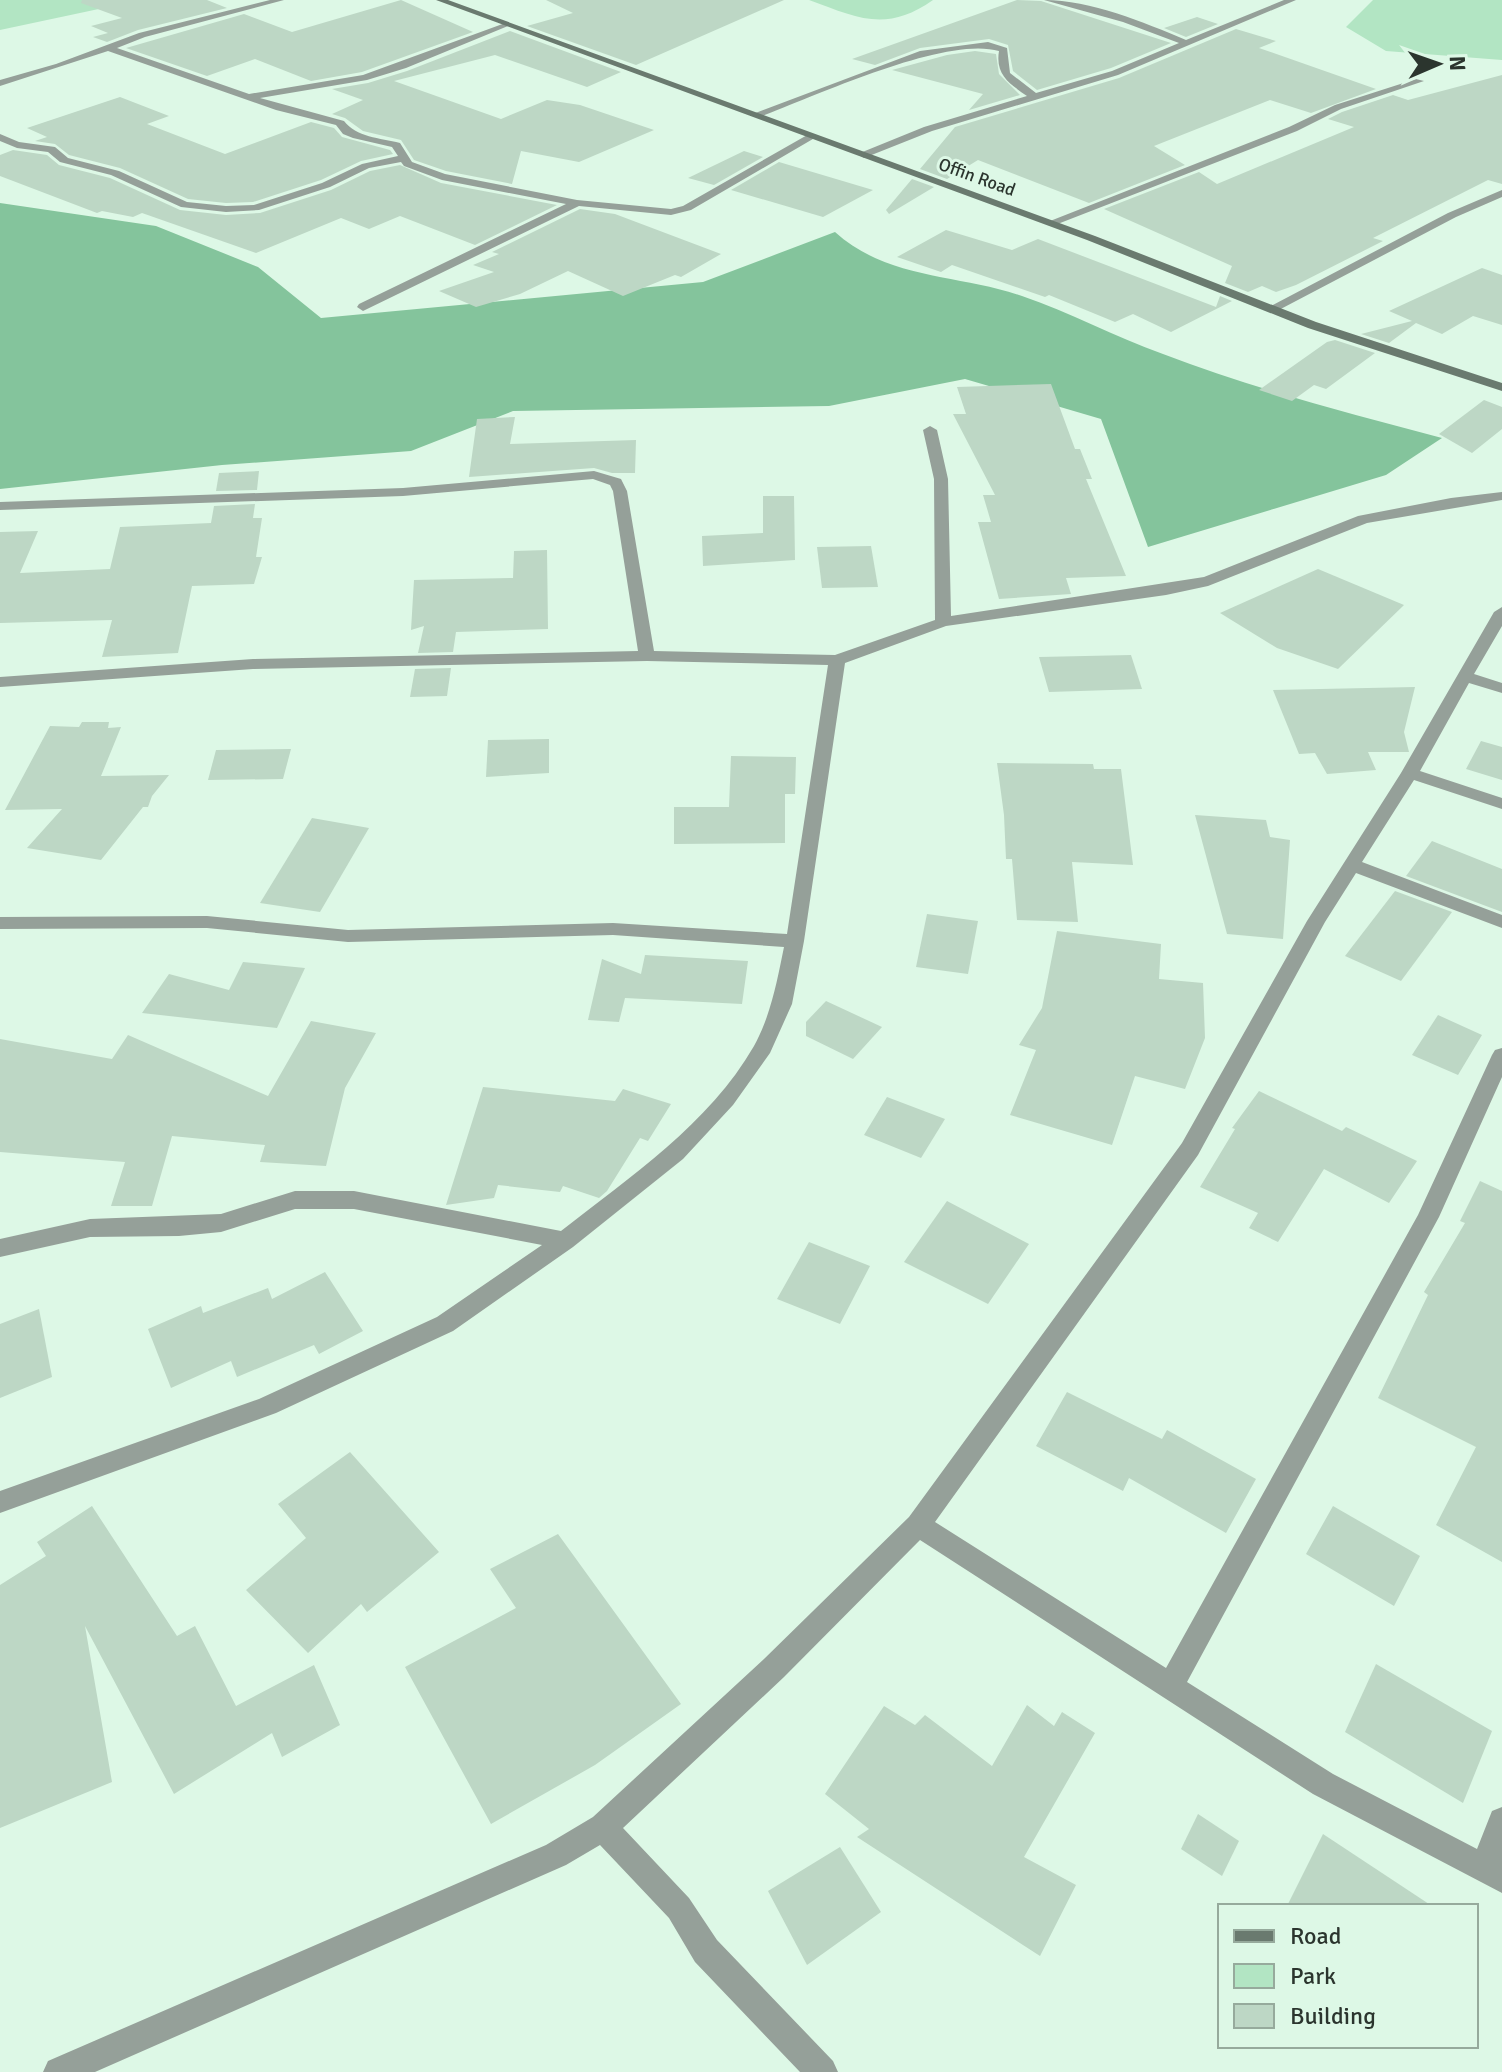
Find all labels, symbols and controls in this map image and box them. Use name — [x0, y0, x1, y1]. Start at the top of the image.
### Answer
north arrow — [1398, 24, 1478, 104]
text: N — [1444, 55, 1471, 71]
street label: Offin Road — [936, 153, 1018, 201]
legend — [1218, 1904, 1478, 2048]
text: Road — [1290, 1921, 1341, 1951]
text: Park — [1290, 1961, 1336, 1991]
text: Building — [1290, 2001, 1376, 2031]

